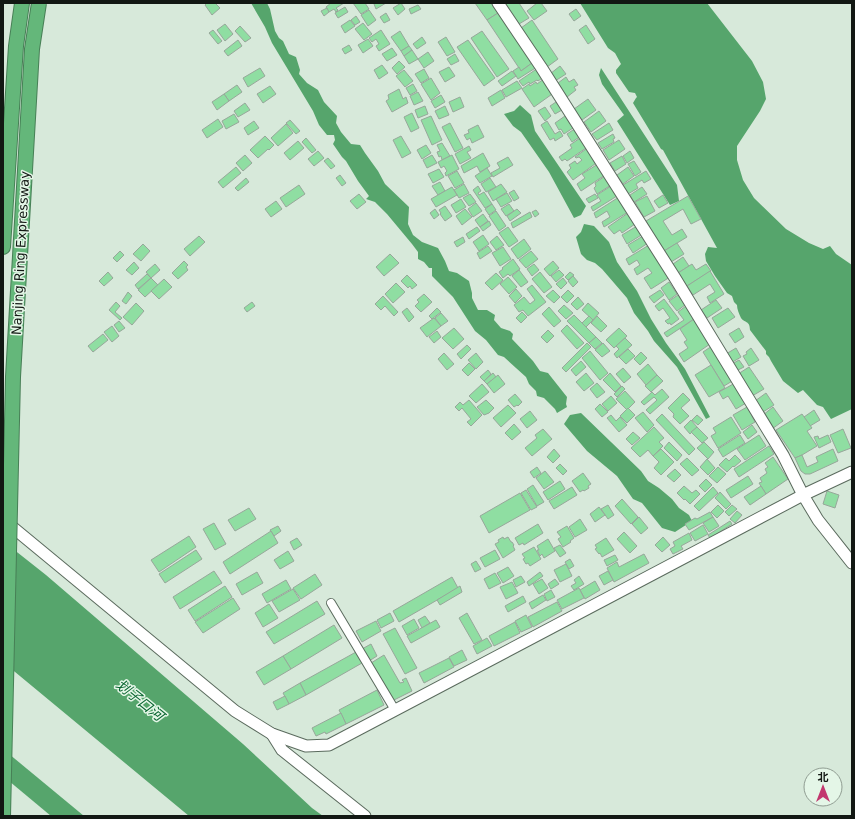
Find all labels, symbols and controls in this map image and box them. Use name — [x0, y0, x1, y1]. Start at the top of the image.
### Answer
street label: Nanjing Ring Expressway — [9, 170, 32, 335]
water label: 划子口河 — [113, 676, 169, 726]
north arrow — [803, 767, 843, 807]
text: 北 — [818, 771, 829, 784]

